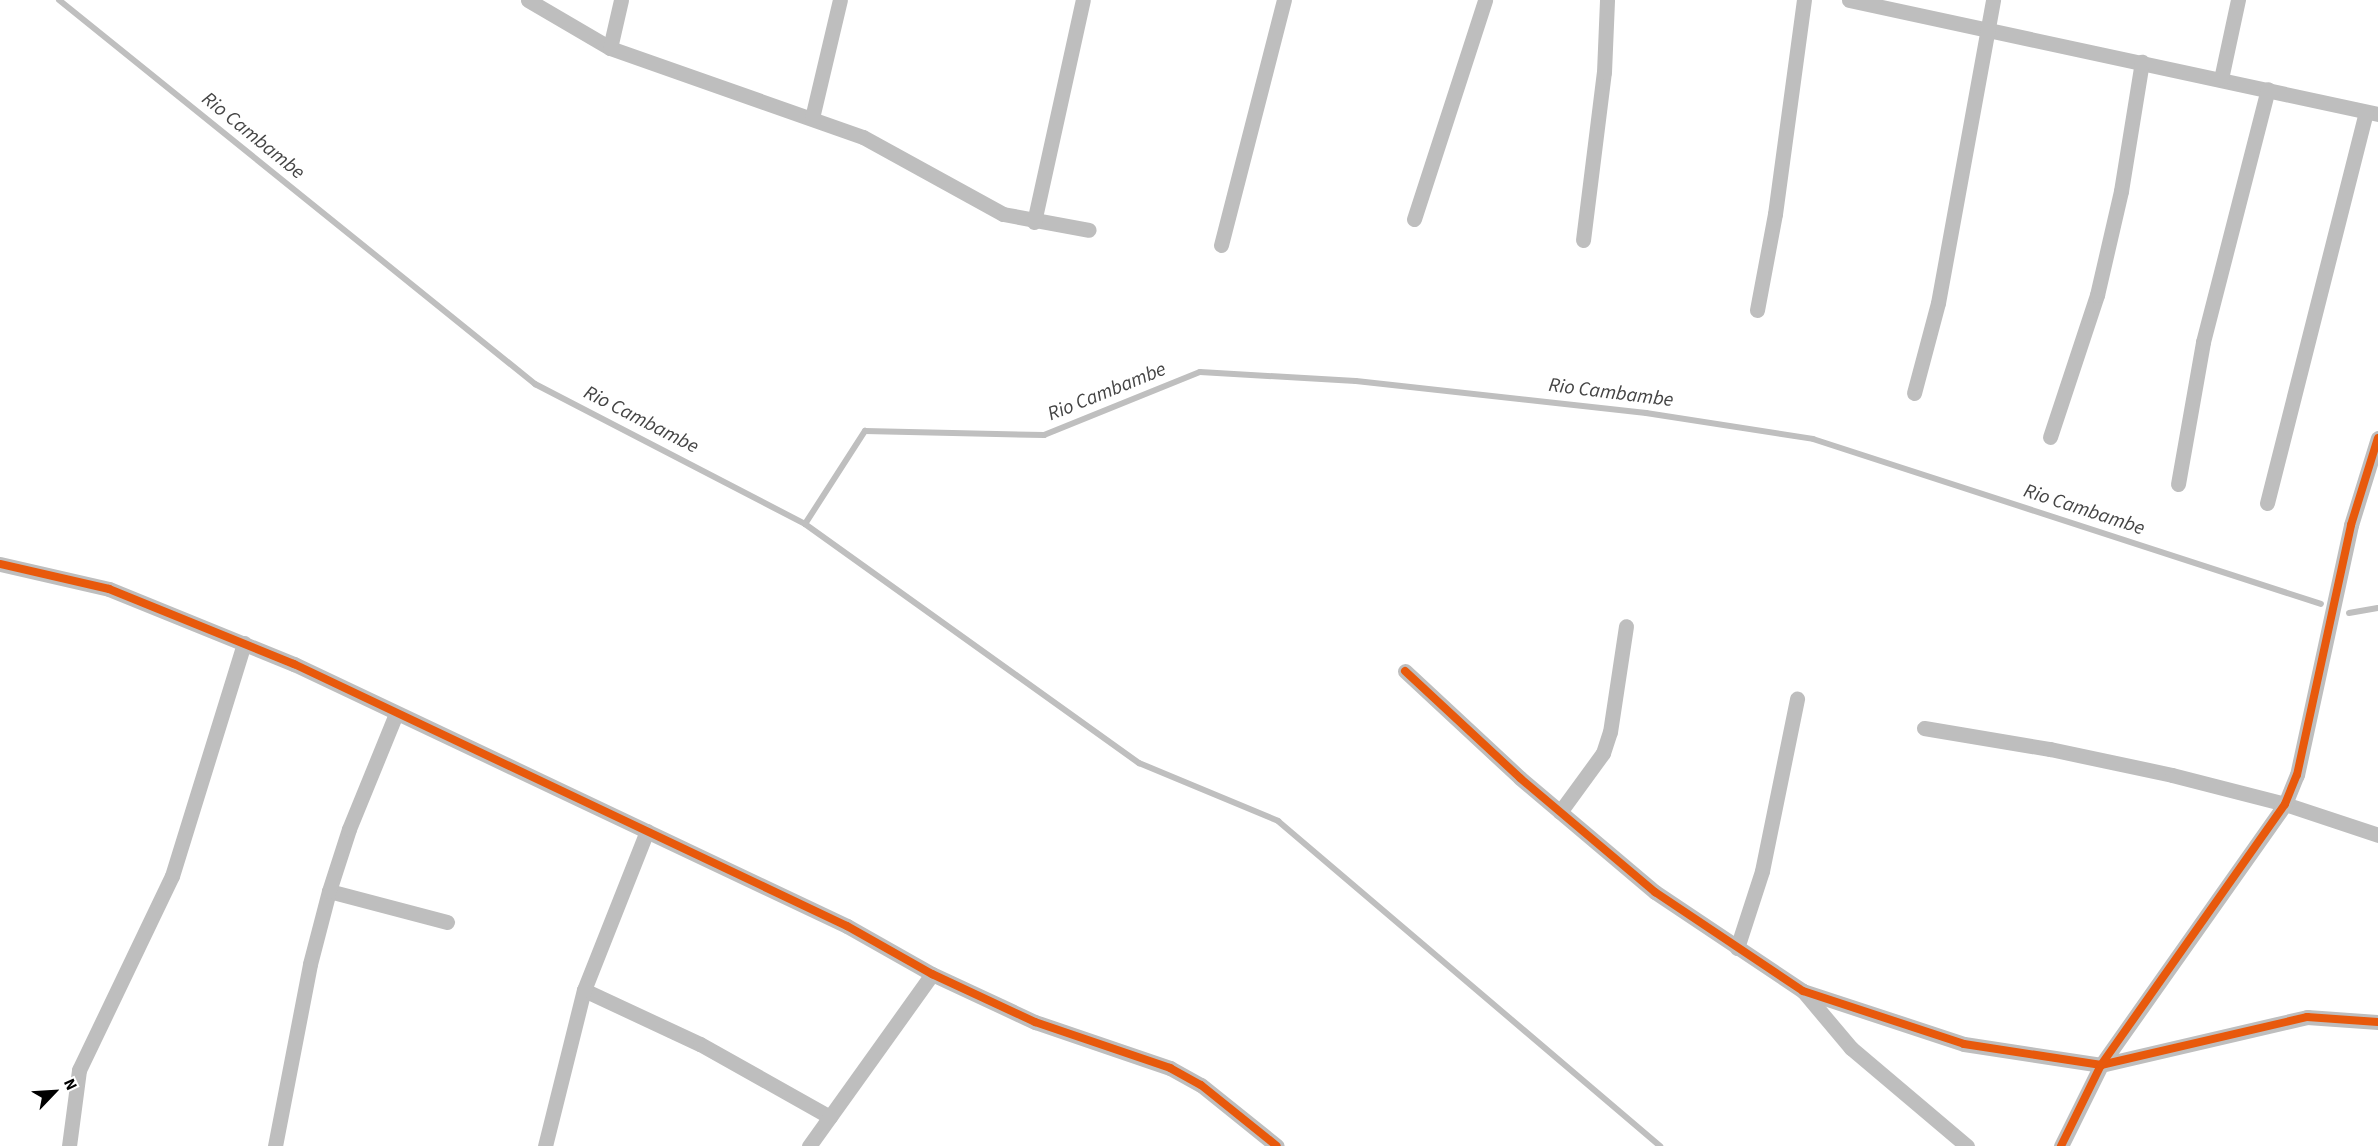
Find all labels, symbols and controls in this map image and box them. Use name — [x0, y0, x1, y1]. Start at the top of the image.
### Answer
water label: Rio Cambambe — [197, 87, 309, 185]
water label: Rio Cambambe — [1044, 357, 1170, 427]
water label: Rio Cambambe — [1547, 373, 1675, 413]
water label: Rio Cambambe — [580, 381, 702, 459]
water label: Rio Cambambe — [2021, 479, 2147, 541]
north arrow — [24, 1062, 84, 1122]
text: N — [58, 1075, 83, 1094]

